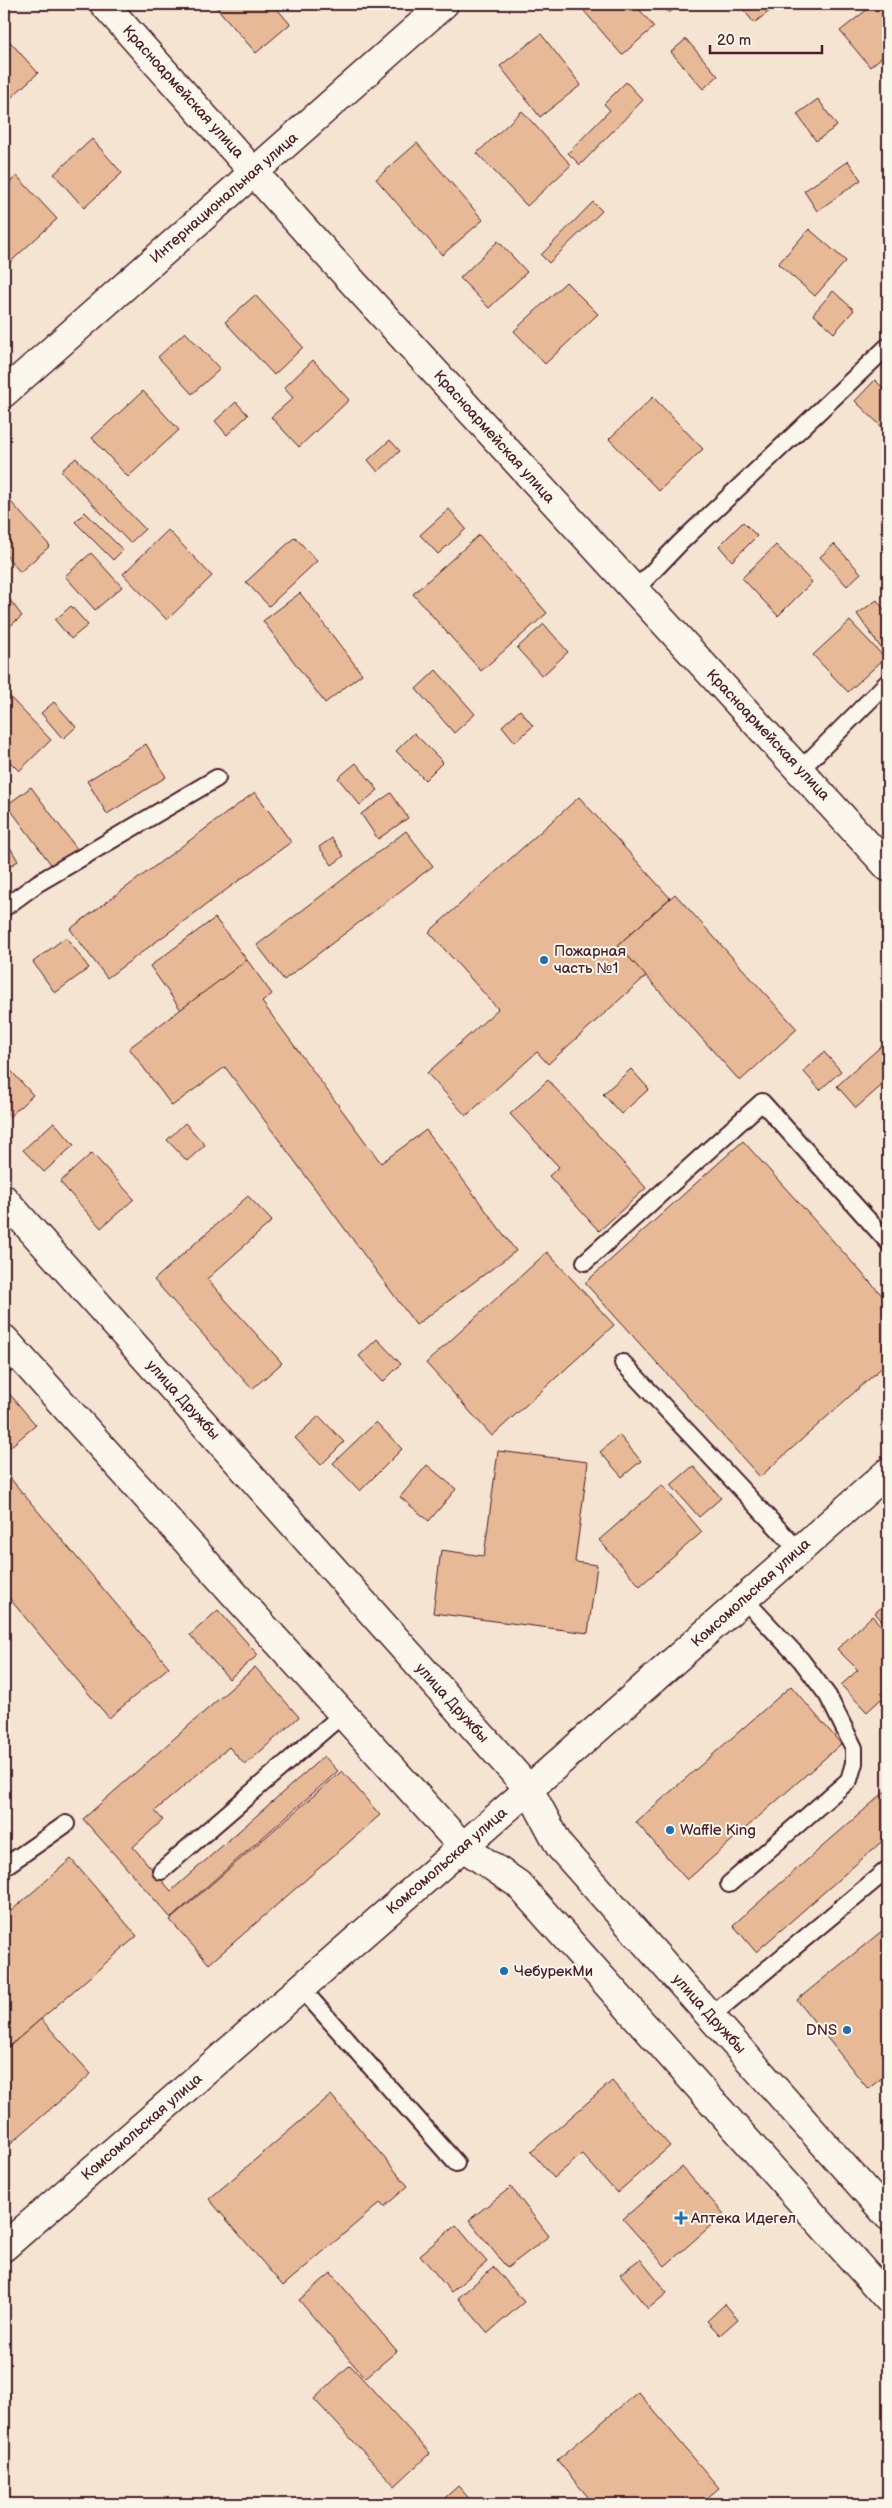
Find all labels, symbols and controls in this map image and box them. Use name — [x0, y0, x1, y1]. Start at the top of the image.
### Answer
street label: Красноармейская улица — [118, 21, 248, 163]
scale bar — [710, 22, 822, 54]
text: 20 m — [717, 31, 751, 50]
street label: Интернациональная улица — [146, 128, 302, 268]
street label: Красноармейская улица — [429, 366, 559, 508]
street label: Красноармейская улица — [702, 665, 834, 805]
place label: Пожарная часть №1 — [554, 942, 626, 978]
marker: Пожарная часть №1 — [538, 954, 550, 966]
street label: улица Дружбы — [142, 1356, 224, 1444]
street label: Комсомольская улица — [687, 1534, 815, 1652]
street label: улица Дружбы — [411, 1659, 493, 1747]
street label: Комсомольская улица — [383, 1803, 511, 1919]
place label: Waffle King — [680, 1821, 756, 1840]
marker: Waffle King — [664, 1824, 676, 1836]
place label: ЧебурекМи — [514, 1962, 593, 1981]
marker: ЧебурекМи — [498, 1965, 510, 1977]
street label: улица Дружбы — [668, 1970, 750, 2058]
place label: DNS — [806, 2021, 837, 2040]
marker: DNS — [841, 2024, 853, 2036]
street label: Комсомольская улица — [78, 2069, 206, 2185]
place label: Аптека Идегел — [690, 2209, 796, 2228]
marker: Аптека Идегел — [675, 2212, 687, 2224]

